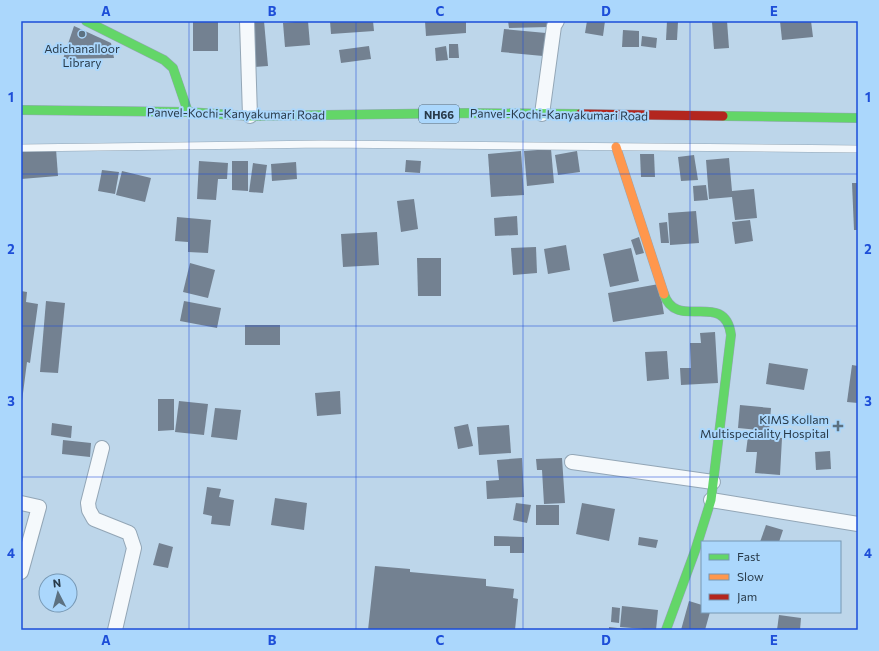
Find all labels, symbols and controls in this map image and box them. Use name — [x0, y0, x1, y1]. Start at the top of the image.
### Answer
text: A — [101, 3, 111, 19]
text: B — [268, 3, 277, 19]
text: C — [436, 3, 445, 19]
text: D — [601, 3, 611, 19]
text: E — [770, 3, 778, 19]
marker: Adichanalloor Library — [77, 29, 87, 39]
place label: Adichanalloor Library — [44, 41, 120, 69]
text: 1 — [8, 89, 14, 105]
text: 1 — [865, 89, 871, 105]
street label: Panvel-Kochi-Kanyakumari Road — [147, 104, 325, 122]
road number: NH66 — [419, 105, 459, 123]
street label: Panvel-Kochi-Kanyakumari Road — [470, 105, 648, 123]
text: 2 — [7, 241, 15, 257]
text: 2 — [864, 241, 872, 257]
text: 3 — [7, 393, 15, 409]
text: 3 — [864, 393, 872, 409]
place label: KIMS Kollam Multispeciality Hospital — [700, 412, 829, 440]
marker: KIMS Kollam Multispeciality Hospital — [832, 420, 844, 432]
legend — [701, 541, 841, 613]
text: 4 — [7, 545, 15, 561]
text: 4 — [864, 545, 872, 561]
text: Fast — [737, 549, 760, 563]
text: Slow — [737, 569, 764, 583]
north arrow — [38, 573, 78, 613]
text: N — [52, 576, 62, 589]
text: Jam — [737, 589, 757, 604]
text: A — [101, 632, 111, 648]
text: B — [268, 632, 277, 648]
text: C — [436, 632, 445, 648]
text: D — [601, 632, 611, 648]
text: E — [770, 632, 778, 648]

